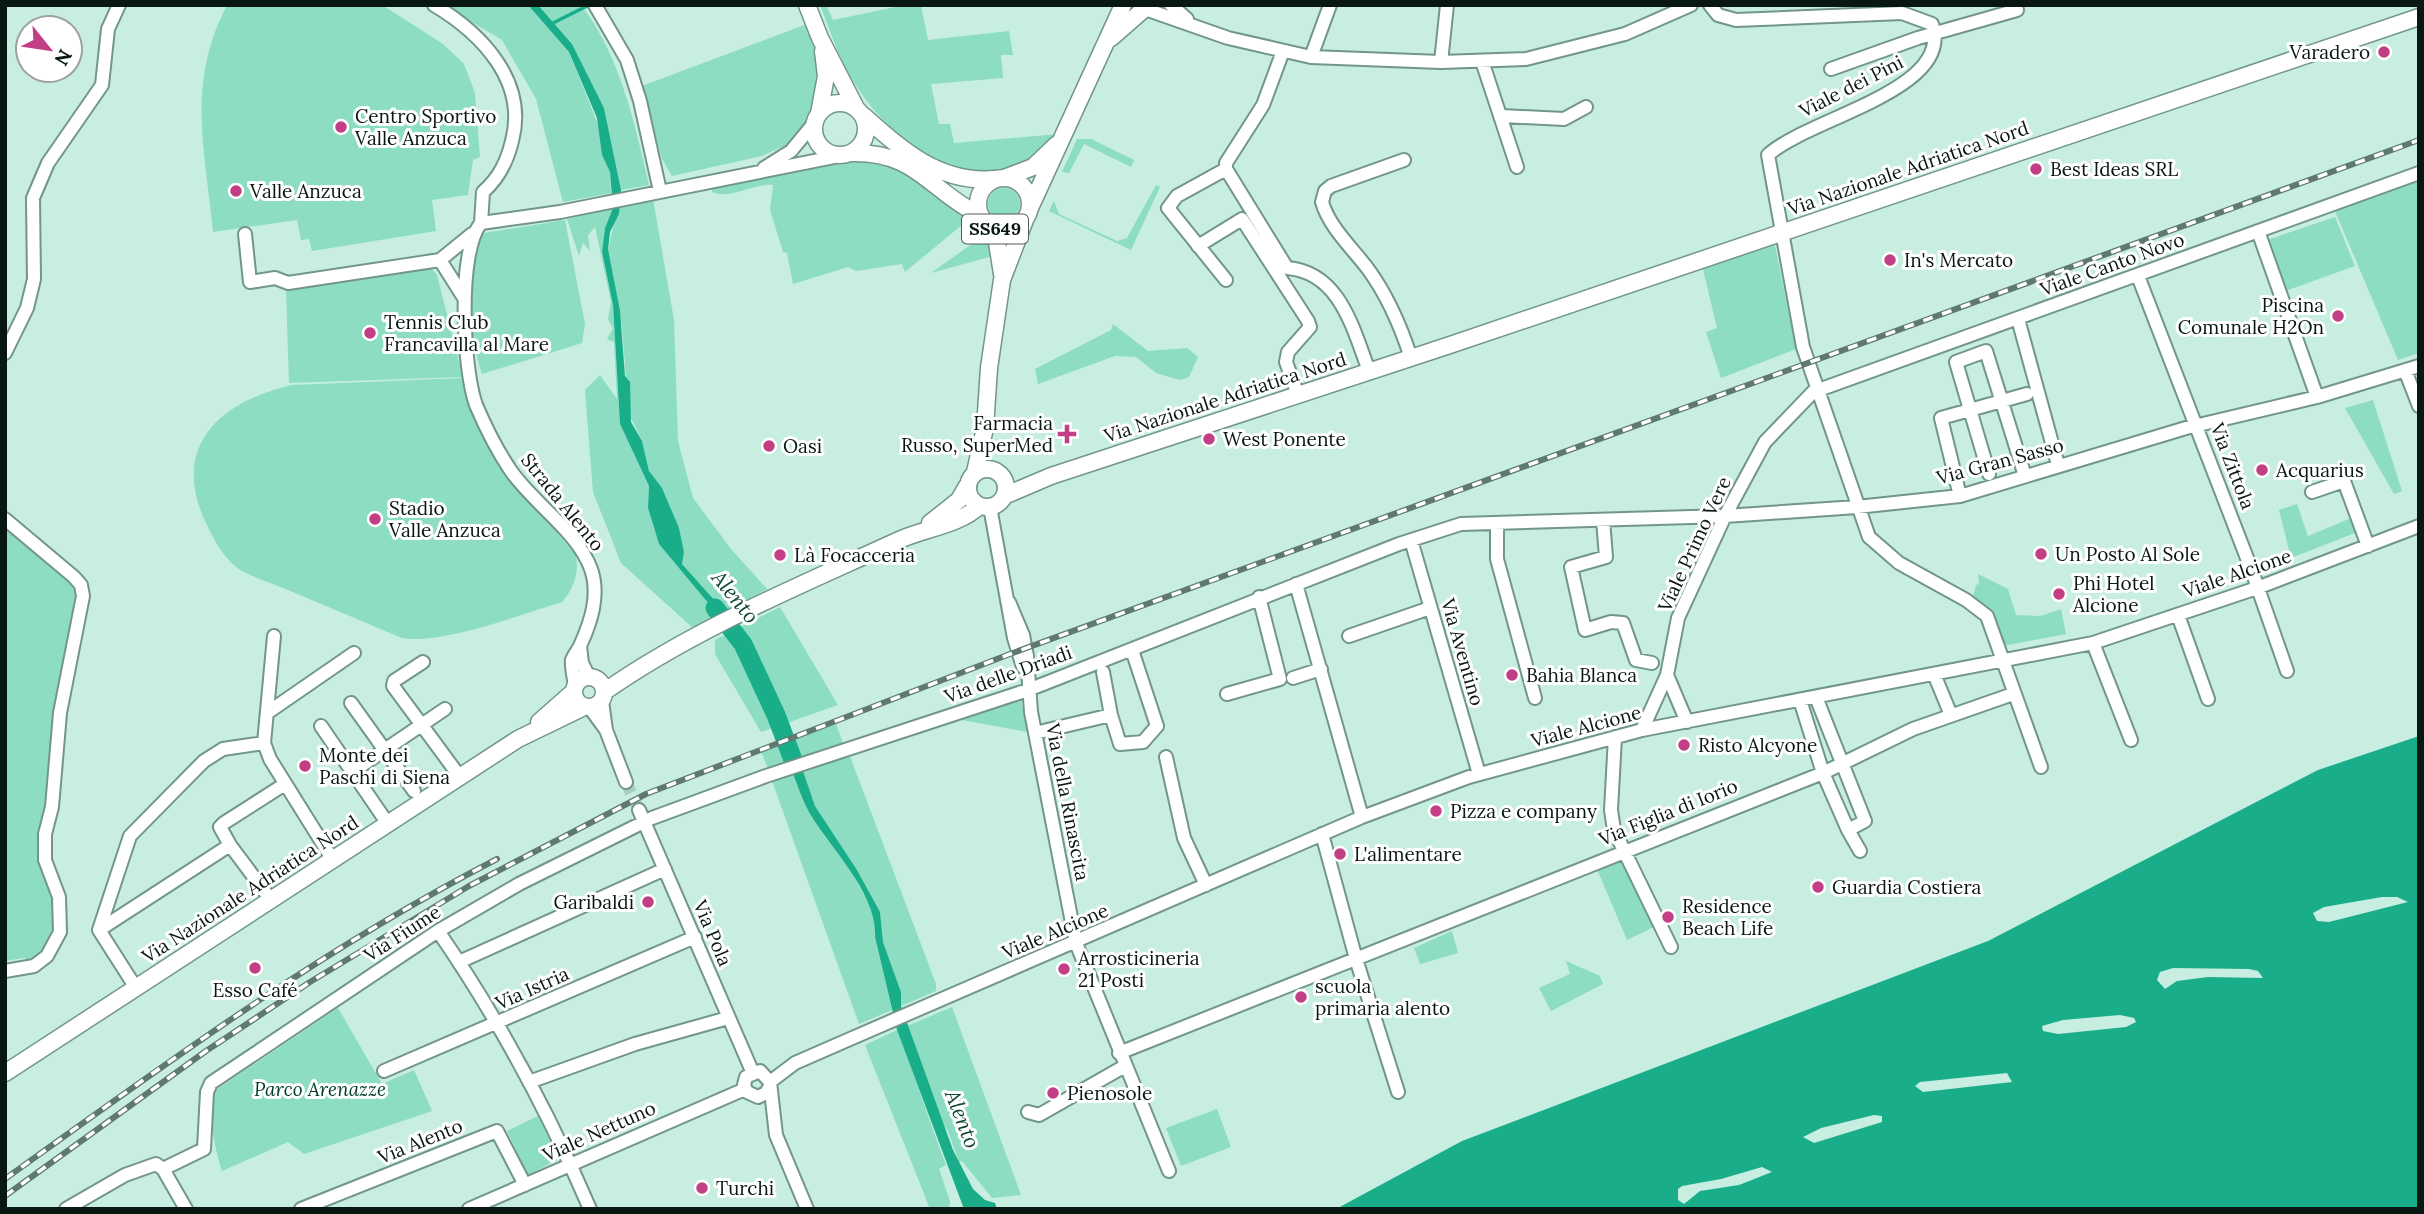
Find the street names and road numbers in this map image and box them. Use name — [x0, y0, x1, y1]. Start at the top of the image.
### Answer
street label: Viale dei Pini — [1794, 50, 1907, 123]
street label: Via Nazionale Adriatica Nord — [1783, 115, 2032, 221]
road number: SS649 — [962, 214, 1028, 244]
street label: Viale Canto Novo — [2036, 227, 2187, 302]
street label: Via Nazionale Adriatica Nord — [1100, 346, 1349, 448]
street label: Via Zittola — [2205, 419, 2260, 513]
street label: Via Gran Sasso — [1933, 433, 2066, 490]
street label: Strada Alento — [516, 448, 610, 556]
street label: Viale Primo Vere — [1652, 473, 1736, 616]
street label: Viale Alcione — [2179, 543, 2294, 603]
street label: Via Aventino — [1436, 595, 1490, 708]
street label: Via delle Driadi — [940, 640, 1075, 708]
street label: Viale Alcione — [1527, 700, 1644, 752]
street label: Via della Rinascita — [1041, 721, 1095, 883]
street label: Via Figlia di Iorio — [1594, 773, 1741, 851]
street label: Via Nazionale Adriatica Nord — [136, 810, 363, 969]
street label: Via Pola — [688, 895, 738, 970]
street label: Viale Alcione — [997, 898, 1112, 965]
street label: Via Fiume — [358, 899, 445, 967]
street label: Via Istria — [491, 961, 573, 1015]
street label: Viale Nettuno — [538, 1095, 659, 1167]
street label: Via Alento — [373, 1113, 466, 1169]

